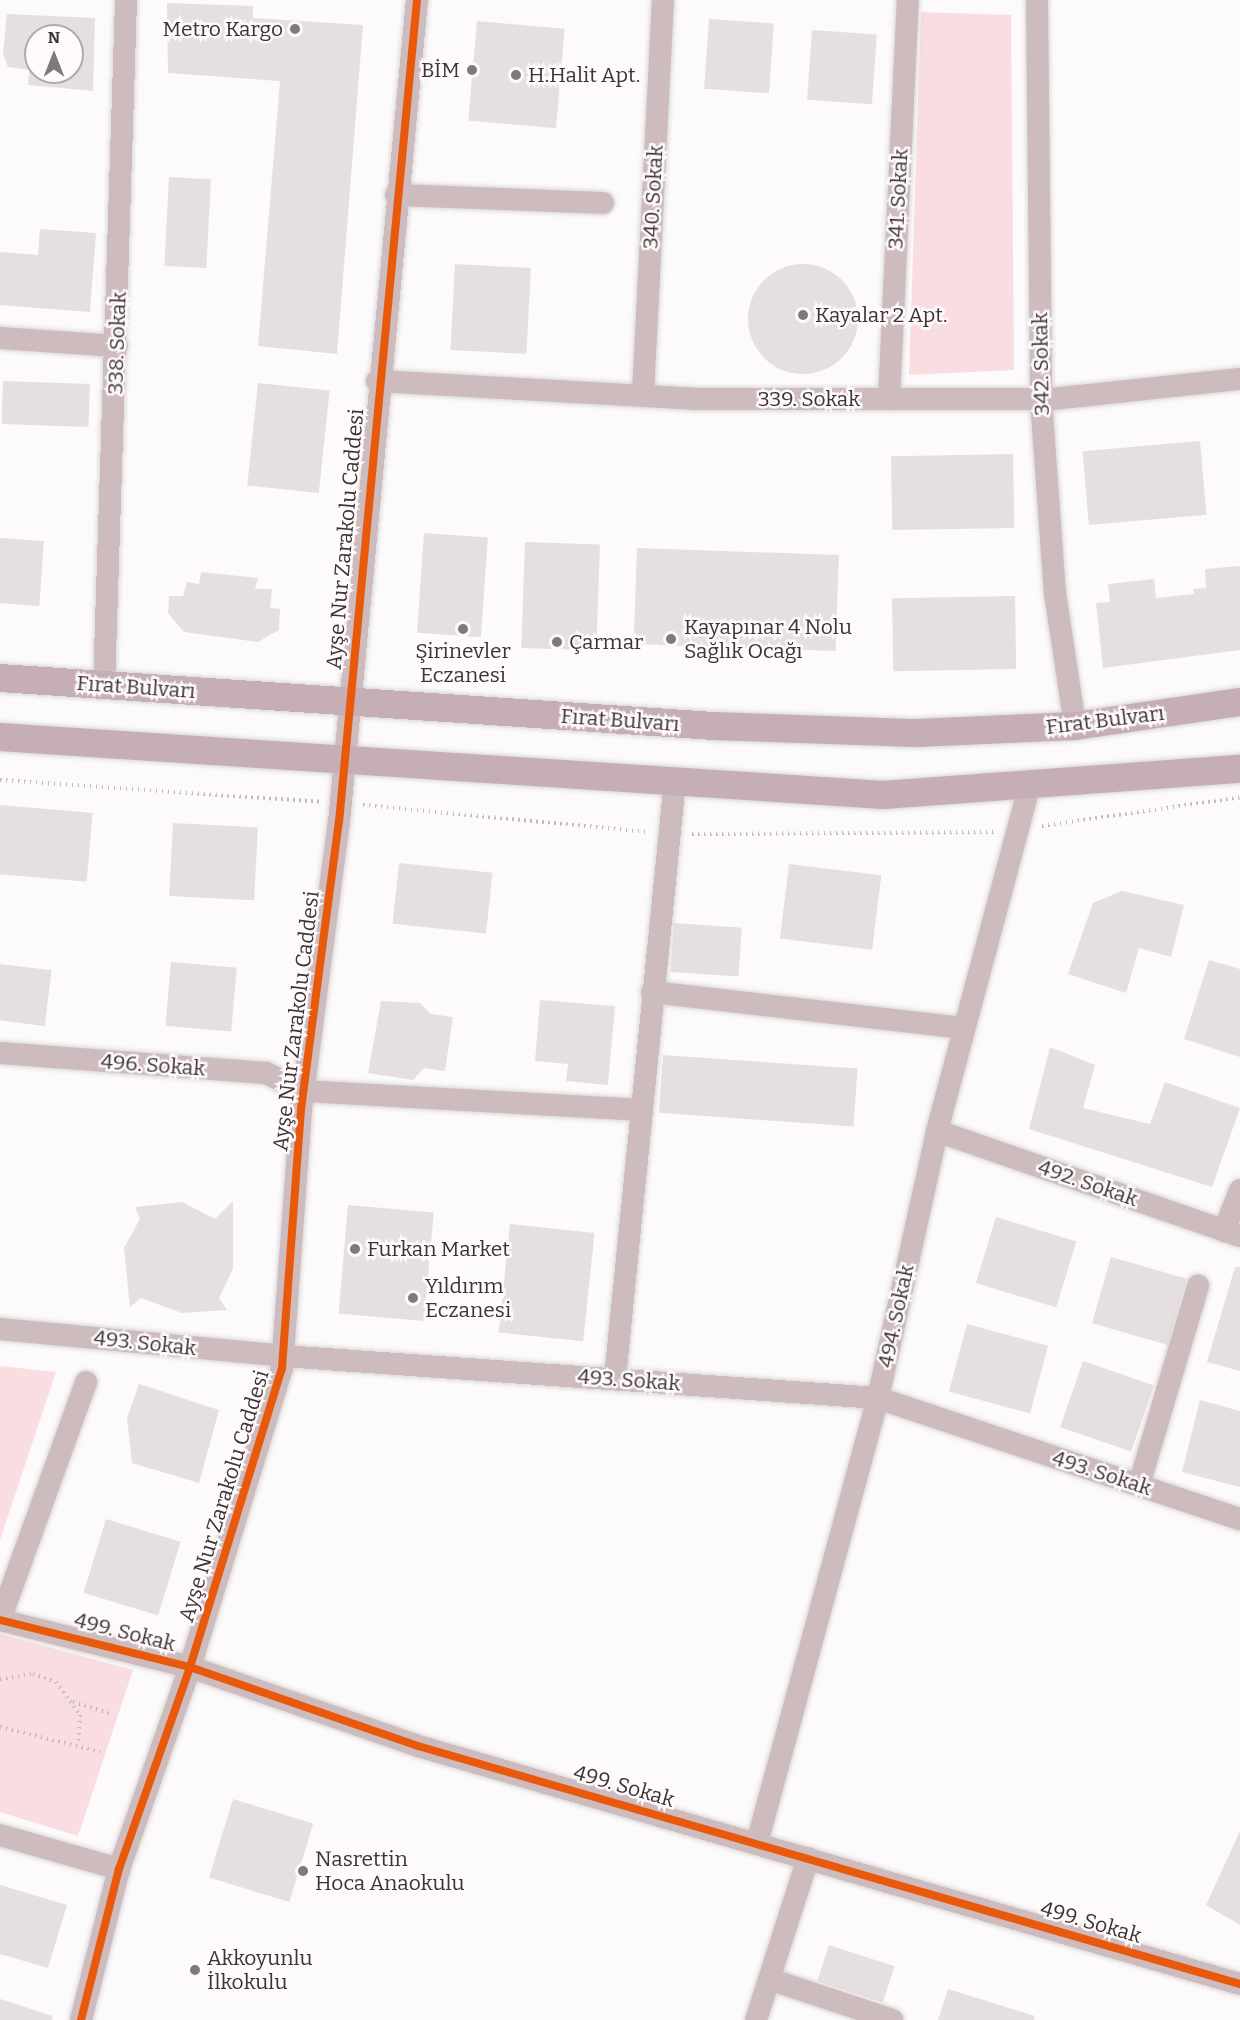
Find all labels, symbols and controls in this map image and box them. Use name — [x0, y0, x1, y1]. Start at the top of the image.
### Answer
place label: Metro Kargo — [163, 16, 283, 42]
marker: Metro Kargo — [288, 22, 302, 36]
north arrow — [24, 24, 84, 84]
text: N — [48, 28, 60, 47]
place label: BİM — [421, 57, 460, 83]
place label: H.Halit Apt. — [528, 62, 640, 88]
marker: BİM — [465, 63, 479, 77]
marker: H.Halit Apt. — [509, 68, 523, 82]
street label: 340. Sokak — [638, 144, 668, 250]
street label: 341. Sokak — [883, 148, 913, 250]
street label: 338. Sokak — [103, 291, 131, 395]
place label: Kayalar 2 Apt. — [815, 302, 947, 328]
marker: Kayalar 2 Apt. — [796, 308, 810, 322]
street label: 342. Sokak — [1027, 312, 1055, 416]
street label: 339. Sokak — [758, 386, 860, 412]
street label: Ayşe Nur Zarakolu Caddesi — [321, 407, 369, 671]
place label: Kayapınar 4 Nolu Sağlık Ocağı — [684, 614, 852, 664]
marker: Şirinevler Eczanesi — [456, 622, 470, 636]
place label: Çarmar — [569, 629, 643, 655]
marker: Kayapınar 4 Nolu Sağlık Ocağı — [662, 630, 680, 648]
marker: Çarmar — [550, 635, 564, 649]
place label: Şirinevler Eczanesi — [415, 638, 511, 688]
street label: Fırat Bulvarı — [76, 670, 196, 704]
street label: Fırat Bulvarı — [1044, 700, 1166, 740]
street label: Fırat Bulvarı — [560, 703, 680, 737]
street label: Ayşe Nur Zarakolu Caddesi — [268, 890, 324, 1152]
street label: 496. Sokak — [100, 1049, 206, 1081]
street label: 492. Sokak — [1035, 1154, 1141, 1212]
place label: Furkan Market — [367, 1236, 510, 1262]
marker: Furkan Market — [348, 1242, 362, 1256]
street label: 494. Sokak — [873, 1262, 919, 1370]
place label: Yıldırım Eczanesi — [425, 1273, 511, 1323]
marker: Yıldırım Eczanesi — [406, 1291, 420, 1305]
street label: 493. Sokak — [92, 1325, 198, 1361]
street label: 493. Sokak — [577, 1364, 681, 1396]
street label: Ayşe Nur Zarakolu Caddesi — [174, 1367, 274, 1625]
street label: 493. Sokak — [1049, 1445, 1155, 1501]
street label: 499. Sokak — [72, 1607, 178, 1657]
street label: 499. Sokak — [571, 1760, 677, 1812]
place label: Nasrettin Hoca Anaokulu — [315, 1846, 465, 1896]
marker: Nasrettin Hoca Anaokulu — [296, 1864, 310, 1878]
street label: 499. Sokak — [1038, 1896, 1144, 1948]
place label: Akkoyunlu İlkokulu — [207, 1945, 313, 1995]
marker: Akkoyunlu İlkokulu — [188, 1963, 202, 1977]

